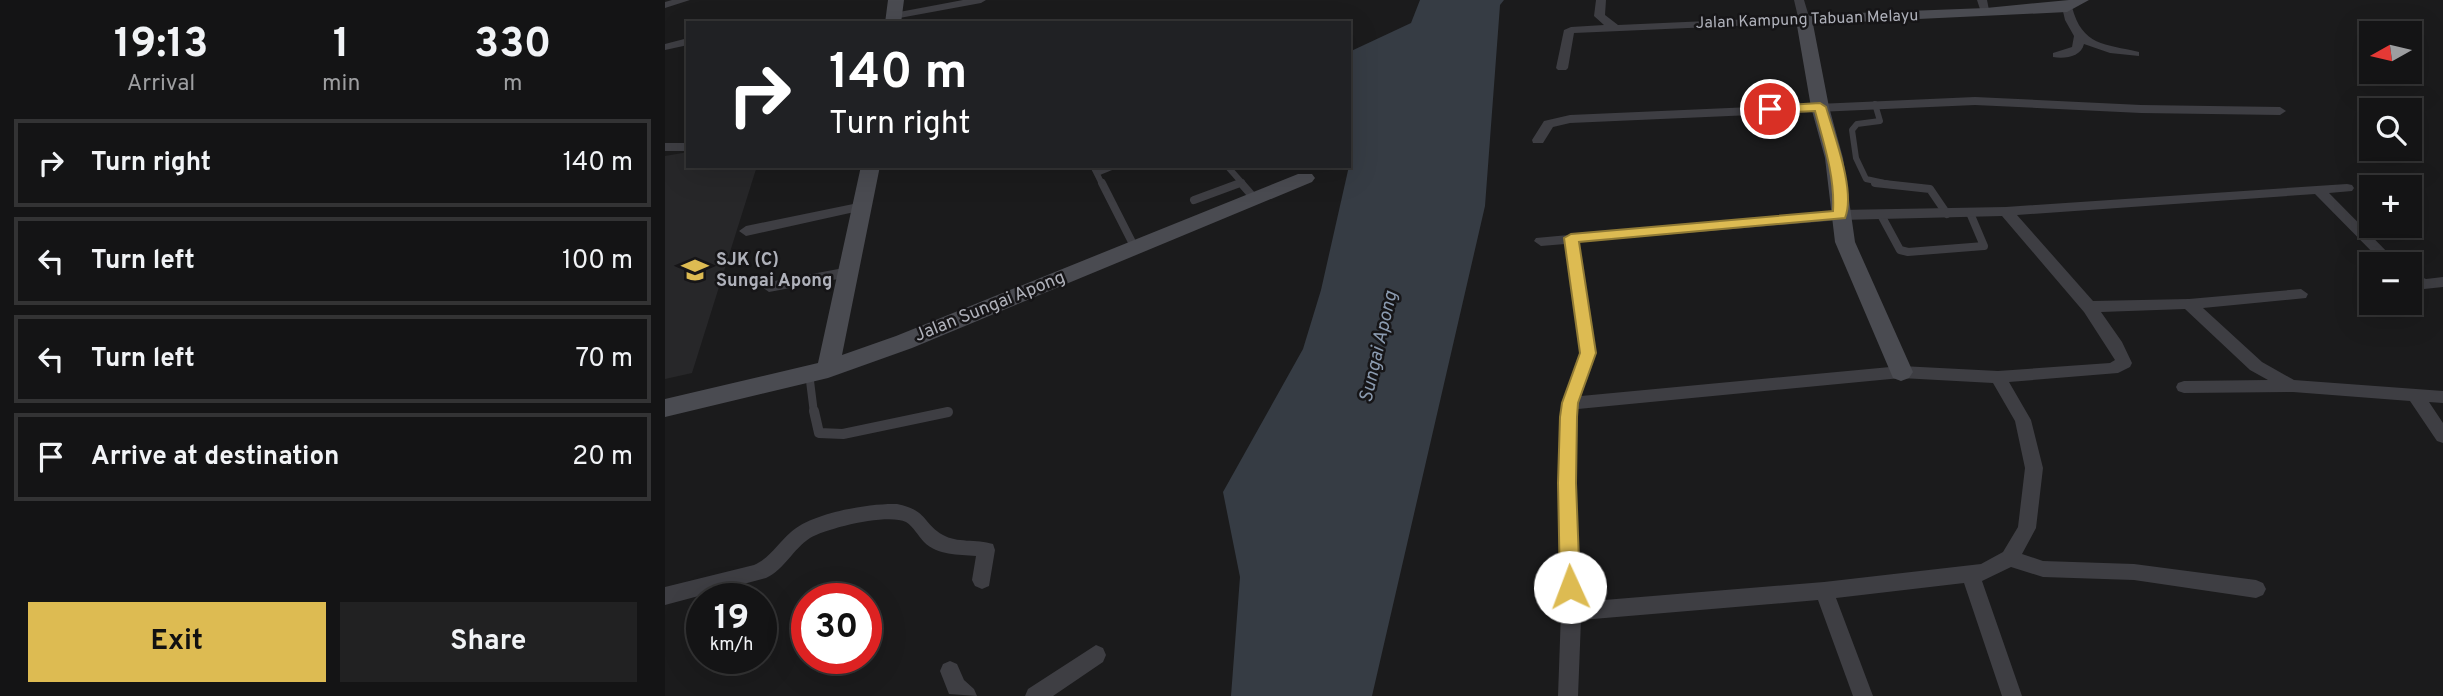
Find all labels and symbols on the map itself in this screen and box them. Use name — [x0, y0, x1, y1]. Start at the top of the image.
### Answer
street label: Jalan Kampung Tabuan Melayu — [1695, 6, 1919, 34]
north arrow — [2359, 21, 2422, 84]
pin — [1740, 79, 1800, 139]
place label: SJK (C) Sungai Apong — [716, 249, 832, 293]
school or university icon: SJK (C) Sungai Apong — [680, 255, 710, 285]
street label: Jalan Sungai Apong — [911, 266, 1069, 348]
water label: Sungai Apong — [1355, 288, 1404, 405]
position arrow — [1533, 550, 1607, 624]
speed limit sign: 30 — [791, 583, 882, 674]

